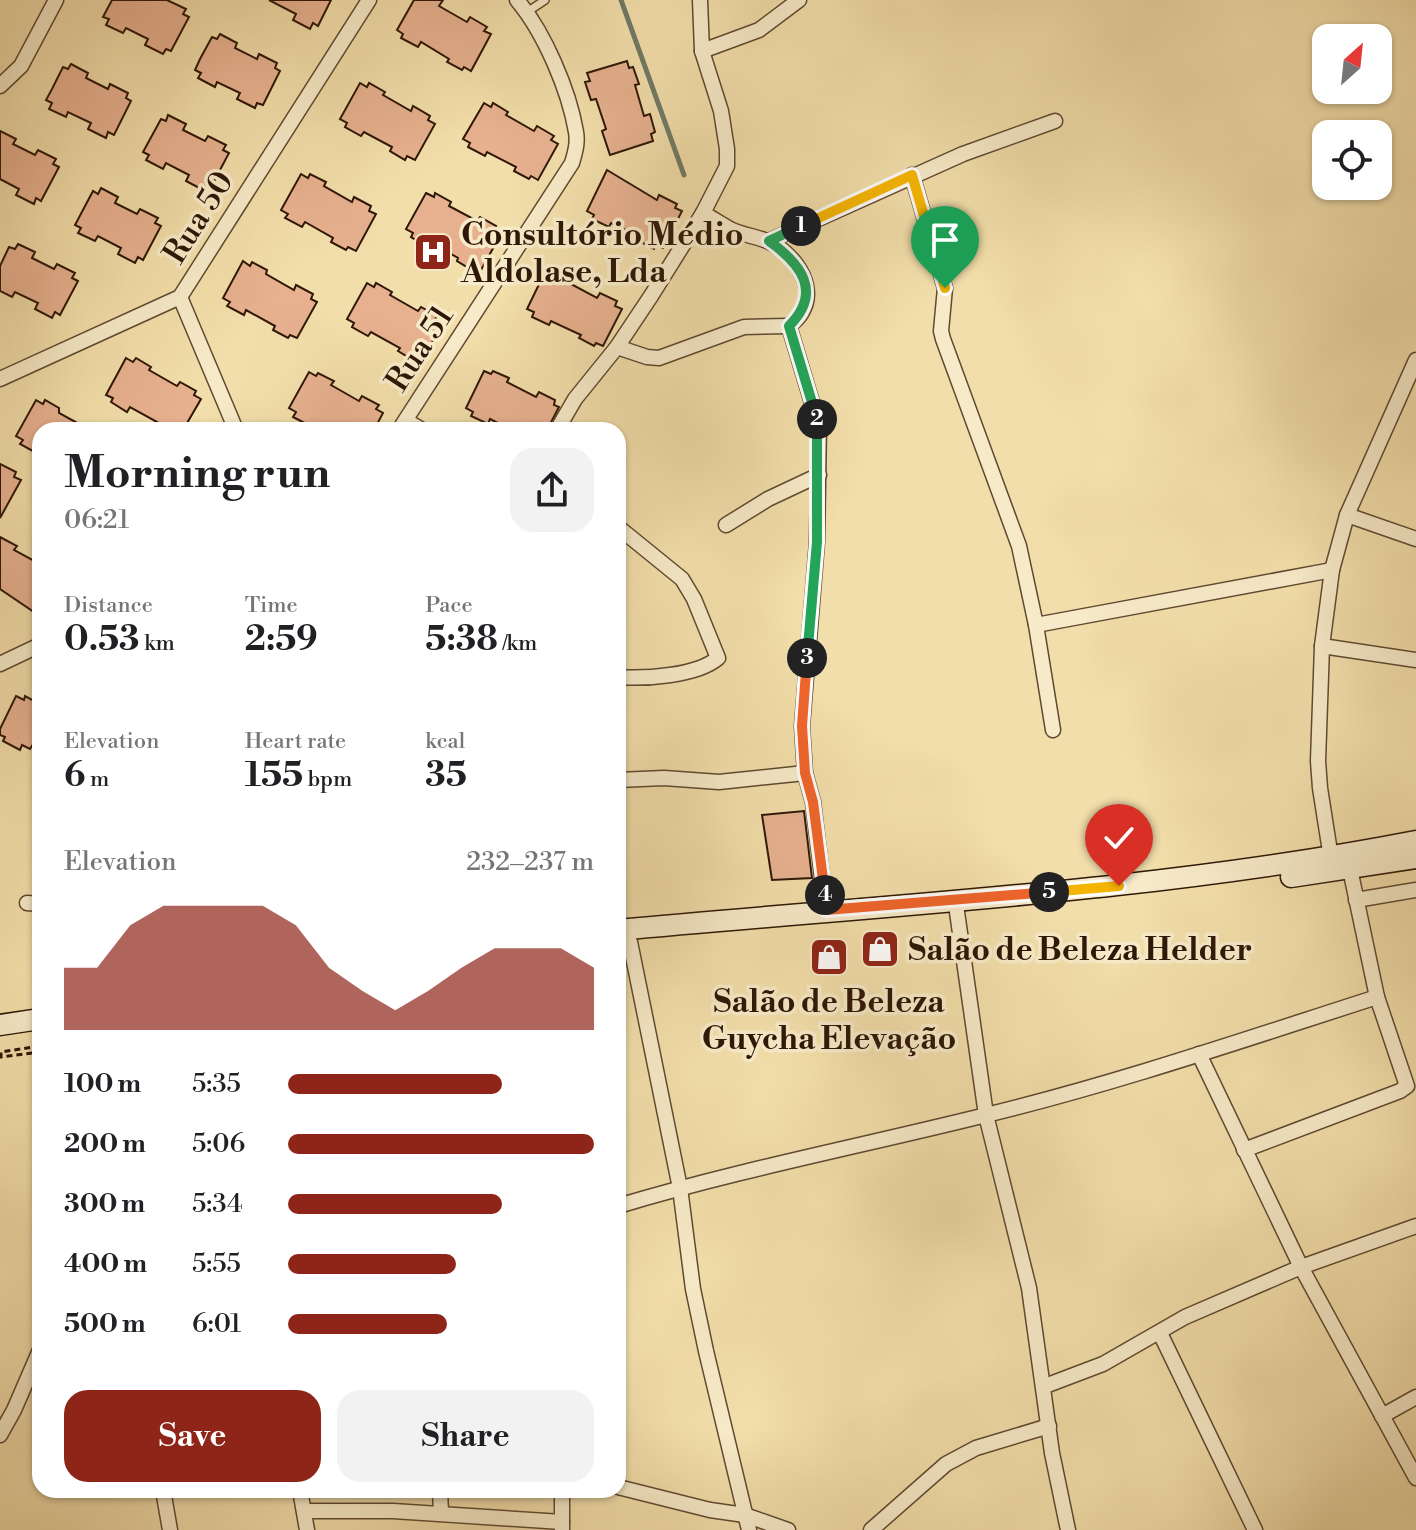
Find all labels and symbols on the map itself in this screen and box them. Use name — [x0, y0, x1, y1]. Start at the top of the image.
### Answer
north arrow — [1312, 24, 1392, 104]
street label: Rua 50 — [155, 164, 243, 271]
pin: 1 — [781, 206, 821, 246]
pin — [911, 206, 979, 288]
place label: Consultório Médio Aldolase, Lda — [460, 215, 744, 292]
hospital icon: Consultório Médio Aldolase, Lda — [412, 231, 454, 273]
street label: Rua 51 — [377, 298, 462, 399]
pin: 2 — [797, 399, 837, 439]
pin: 3 — [787, 638, 827, 678]
pin — [1085, 804, 1153, 886]
pin: 5 — [1029, 872, 1069, 912]
pin: 4 — [805, 875, 845, 915]
shop icon: Salão de Beleza Helder — [859, 928, 901, 970]
place label: Salão de Beleza Helder — [908, 930, 1252, 970]
shop icon: Salão de Beleza Guycha Elevação — [808, 936, 850, 978]
place label: Salão de Beleza Guycha Elevação — [702, 982, 956, 1059]

